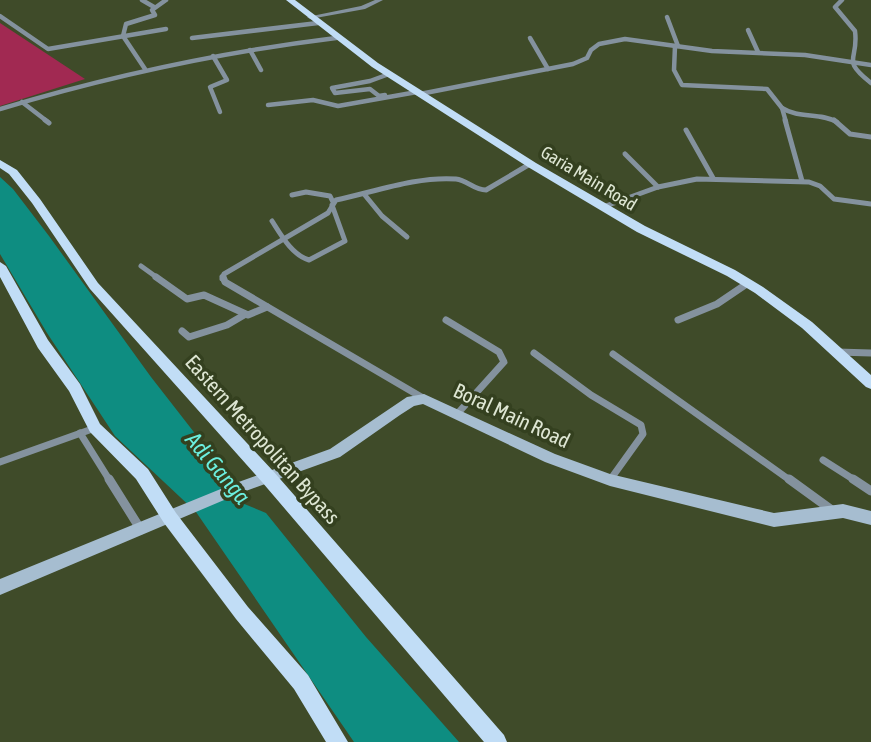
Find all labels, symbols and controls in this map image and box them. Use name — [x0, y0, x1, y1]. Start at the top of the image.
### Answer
street label: Garia Main Road — [537, 141, 641, 215]
street label: Eastern Metropolitan Bypass — [181, 350, 345, 528]
street label: Boral Main Road — [450, 378, 574, 452]
water label: Adi Ganga — [180, 426, 256, 509]

